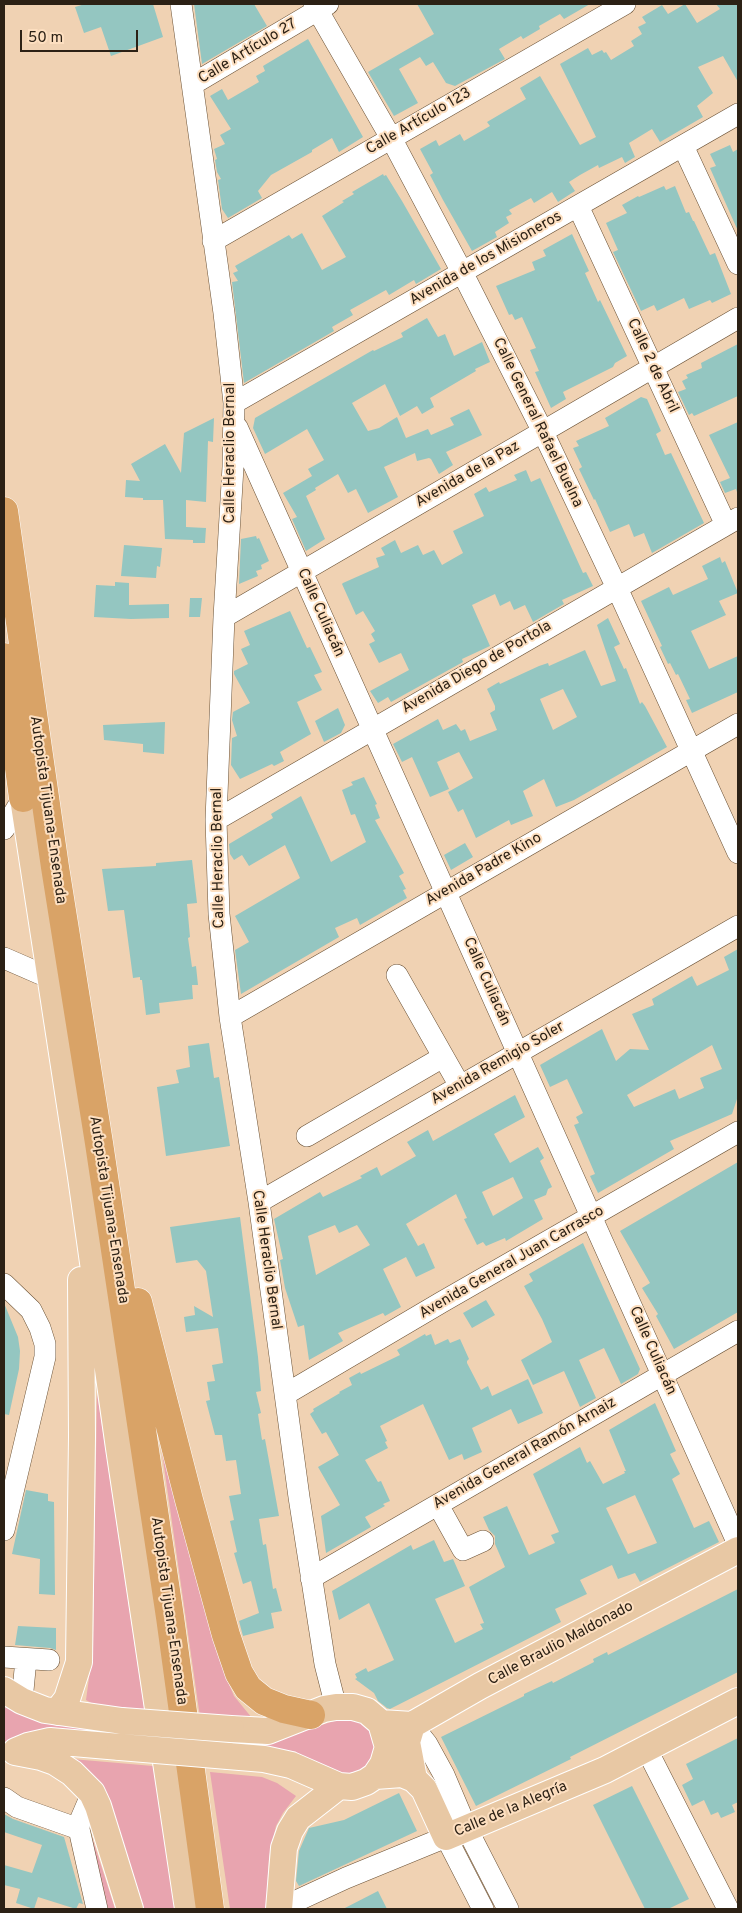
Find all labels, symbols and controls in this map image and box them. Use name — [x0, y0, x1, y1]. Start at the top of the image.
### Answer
street label: Calle Artículo 27 — [196, 16, 300, 88]
scale bar — [22, 20, 140, 52]
text: 50 m — [28, 29, 63, 48]
street label: Calle Artículo 123 — [363, 85, 475, 159]
street label: Avenida de los Misioneros — [407, 208, 565, 310]
street label: Calle 2 de Abril — [622, 316, 682, 416]
street label: Calle General Rafael Buelna — [488, 335, 586, 511]
street label: Calle Heraclio Bernal — [222, 383, 240, 523]
street label: Avenida de la Paz — [413, 438, 523, 512]
street label: Calle Culiacán — [292, 566, 348, 660]
street label: Avenida Diego de Portola — [399, 618, 555, 718]
street label: Autopista Tijuana-Ensenada — [25, 715, 69, 905]
street label: Calle Heraclio Bernal — [209, 787, 229, 929]
street label: Avenida Padre Kino — [423, 829, 545, 911]
street label: Calle Culiacán — [458, 935, 514, 1029]
street label: Avenida Remigio Soler — [428, 1018, 568, 1110]
street label: Autopista Tijuana-Ensenada — [84, 1115, 132, 1305]
street label: Calle Heraclio Bernal — [247, 1189, 285, 1331]
street label: Avenida General Juan Carrasco — [416, 1203, 608, 1323]
street label: Calle Culiacán — [624, 1304, 680, 1398]
street label: Avenida General Ramón Arnaiz — [430, 1394, 620, 1514]
street label: Autopista Tijuana-Ensenada — [146, 1516, 190, 1706]
street label: Calle Braulio Maldonado — [485, 1598, 637, 1690]
street label: Calle de la Alegría — [452, 1778, 570, 1842]

